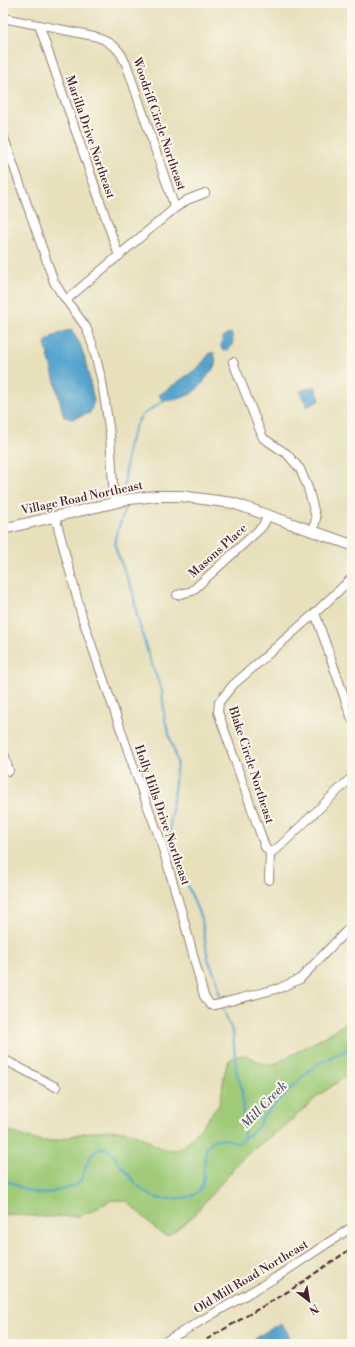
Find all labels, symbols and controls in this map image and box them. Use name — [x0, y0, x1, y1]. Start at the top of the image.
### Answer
street label: Woodriff Circle Northeast — [129, 55, 189, 193]
street label: Marilla Drive Northeast — [62, 74, 118, 201]
street label: Village Road Northeast — [19, 478, 145, 518]
street label: Masons Place — [186, 521, 250, 581]
street label: Blake Circle Northeast — [225, 704, 277, 826]
street label: Holly Hills Drive Northeast — [131, 743, 193, 888]
water label: Mill Creek — [237, 1078, 291, 1132]
street label: Old Mill Road Northeast — [191, 1236, 312, 1317]
north arrow — [289, 1281, 329, 1321]
text: N — [306, 1300, 321, 1317]

